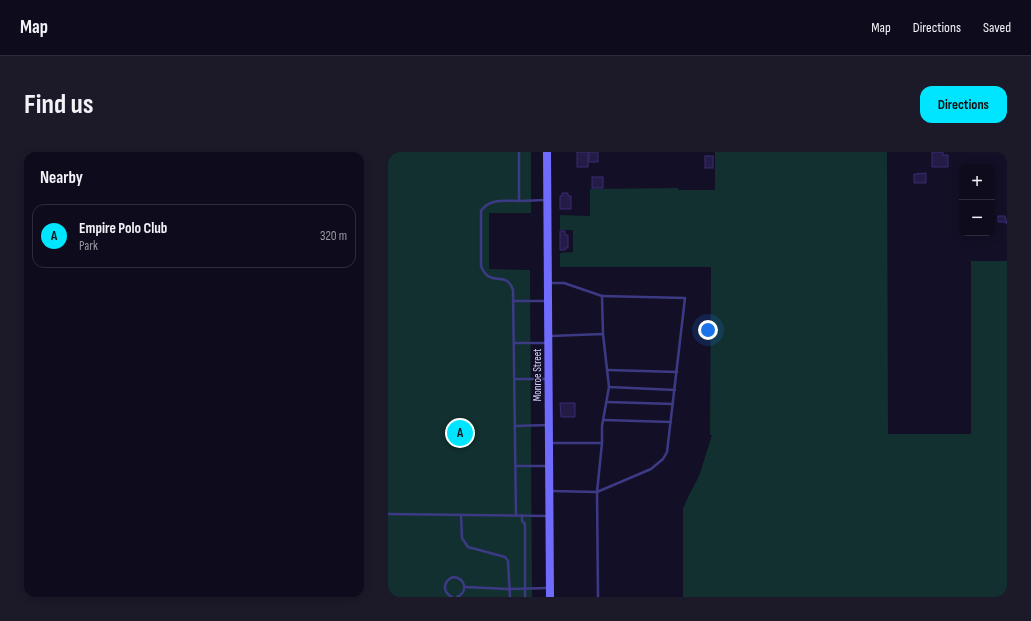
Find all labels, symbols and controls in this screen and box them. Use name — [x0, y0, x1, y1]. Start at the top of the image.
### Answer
text: Map — [20, 16, 48, 39]
text: Map — [871, 19, 891, 36]
text: Directions — [913, 19, 961, 36]
text: Saved — [983, 19, 1011, 36]
button: Directions — [920, 86, 1007, 123]
text: Find us — [24, 88, 93, 121]
map controls — [959, 164, 995, 236]
button: + — [959, 164, 995, 200]
text: Nearby — [40, 168, 83, 188]
button: − — [959, 200, 995, 236]
text: Empire Polo Club — [79, 219, 167, 238]
text: A — [51, 228, 57, 244]
text: 320 m — [320, 228, 347, 244]
text: Park — [79, 238, 98, 254]
your location — [698, 320, 718, 340]
street label: Monroe Street — [531, 348, 544, 401]
pin: A — [447, 418, 473, 448]

